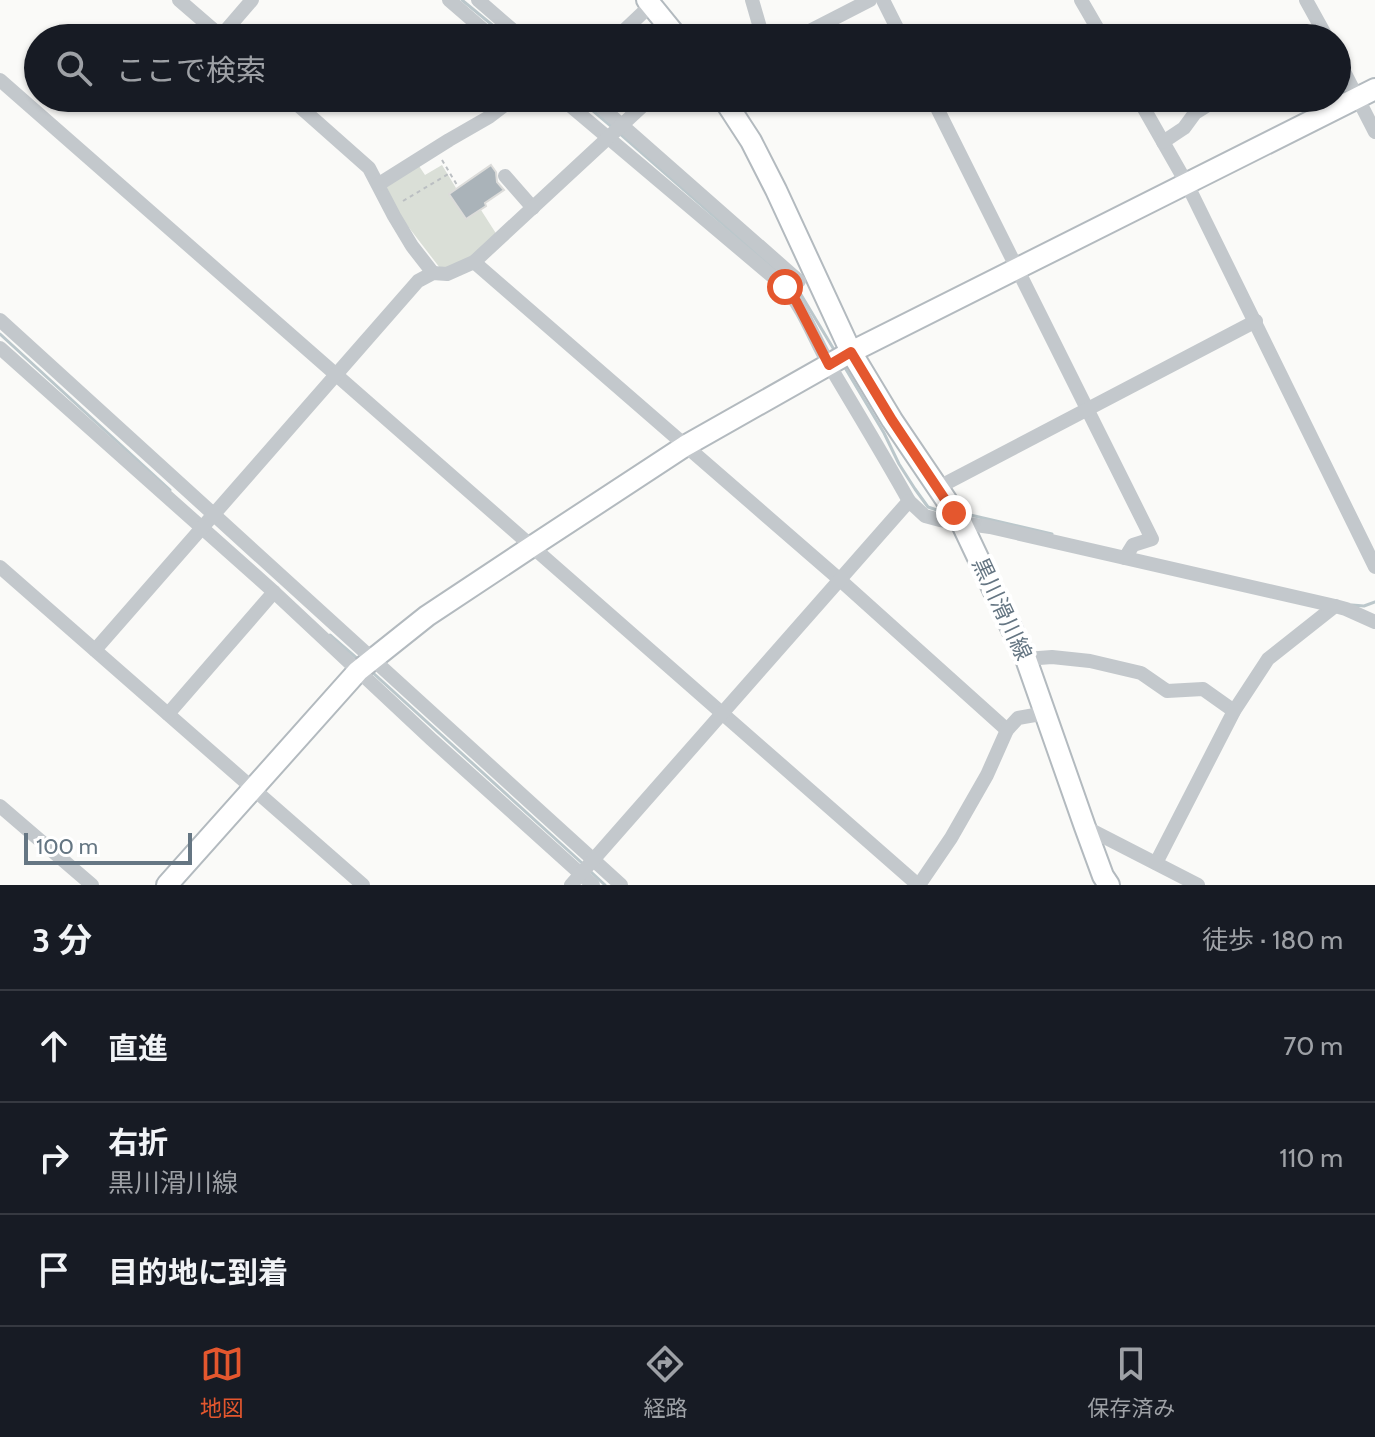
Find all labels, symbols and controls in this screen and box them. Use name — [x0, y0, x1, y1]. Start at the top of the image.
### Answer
search box — [24, 24, 1351, 112]
icon: search — [52, 46, 96, 90]
text: ここで検索 — [116, 52, 266, 89]
route start — [767, 269, 803, 305]
route end — [936, 495, 972, 531]
street label: 黒川滑川線 — [967, 553, 1037, 665]
scale bar — [24, 829, 192, 865]
text: 100 m — [36, 833, 98, 860]
text: 3 分 — [32, 919, 92, 961]
text: 徒歩 · 180 m — [1202, 924, 1343, 956]
icon: ahead — [32, 1024, 76, 1068]
text: 直進 — [108, 1030, 168, 1067]
text: 70 m — [1283, 1030, 1343, 1062]
text: 右折 — [108, 1124, 168, 1161]
icon: right — [32, 1136, 76, 1180]
text: 110 m — [1279, 1142, 1343, 1174]
text: 黒川滑川線 — [108, 1167, 238, 1199]
icon: arrive — [32, 1248, 76, 1292]
text: 目的地に到着 — [108, 1254, 288, 1291]
tab: 地図 — [200, 1342, 244, 1422]
tab: 経路 — [643, 1342, 687, 1422]
tab: 保存済み — [1087, 1342, 1175, 1422]

